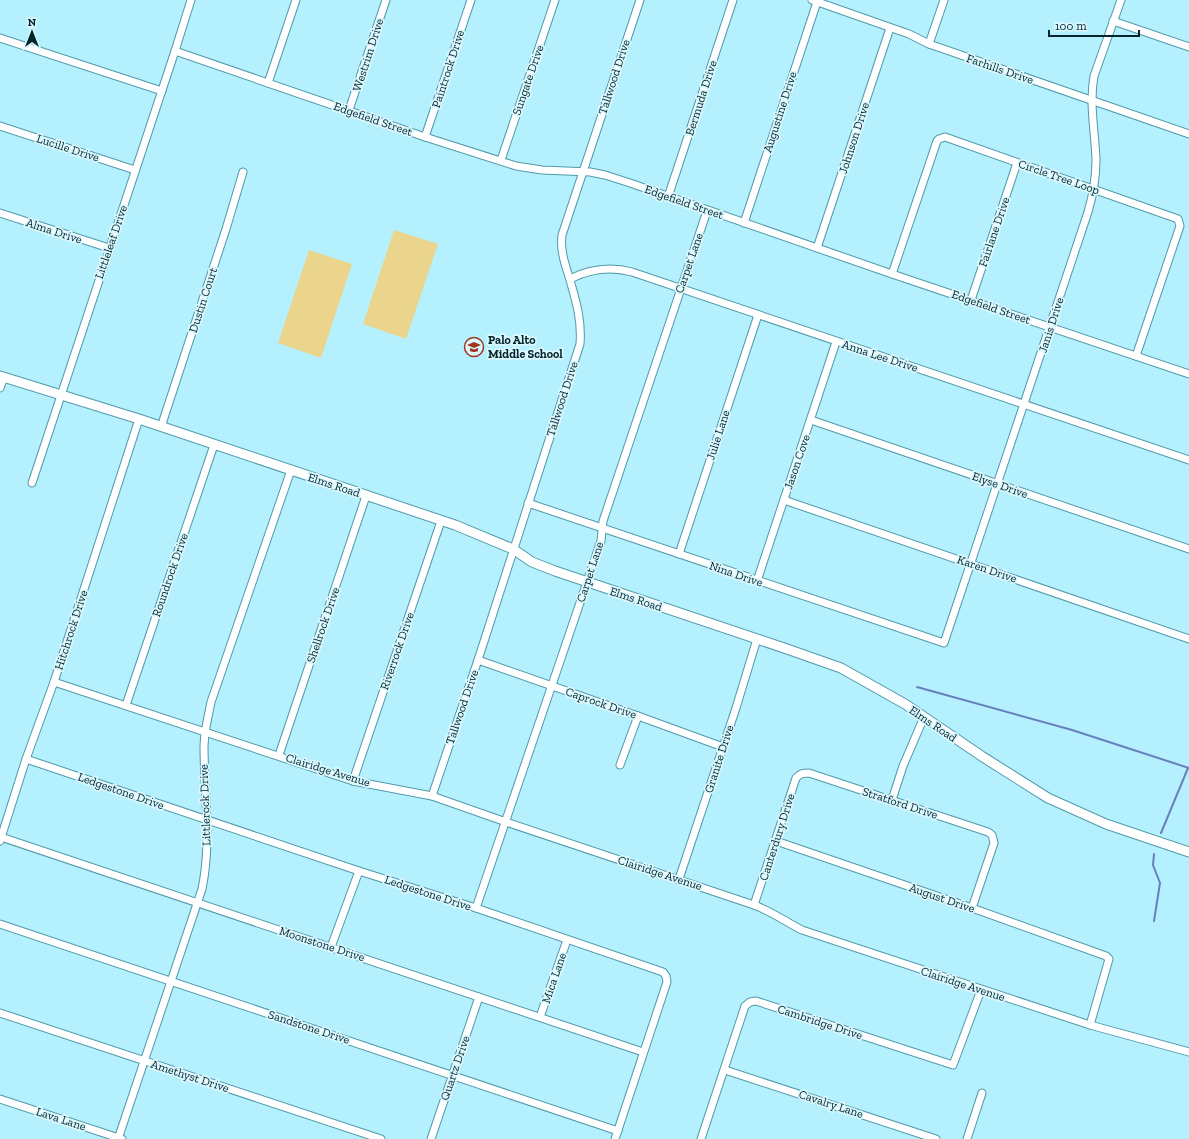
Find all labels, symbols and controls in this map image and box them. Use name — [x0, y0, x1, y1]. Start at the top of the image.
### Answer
north arrow — [12, 12, 52, 52]
scale bar — [1049, 12, 1139, 38]
text: N — [28, 16, 37, 29]
street label: Westrim Drive — [350, 16, 386, 93]
text: 100 m — [1055, 19, 1087, 33]
street label: Paintrock Drive — [429, 28, 467, 110]
street label: Tallwood Drive — [595, 37, 633, 116]
street label: Sungate Drive — [509, 43, 547, 117]
street label: Farhills Drive — [965, 51, 1036, 87]
street label: Bermuda Drive — [682, 58, 720, 137]
street label: Augustine Drive — [760, 69, 800, 154]
street label: Edgefield Street — [332, 99, 415, 139]
street label: Johnson Drive — [836, 100, 872, 175]
street label: Lucille Drive — [35, 131, 101, 165]
street label: Circle Tree Loop — [1017, 157, 1102, 198]
street label: Edgefield Street — [643, 182, 726, 222]
street label: Fairlane Drive — [975, 195, 1013, 269]
street label: Littleleaf Drive — [92, 203, 130, 281]
street label: Alma Drive — [24, 215, 84, 247]
street label: Carpet Lane — [672, 231, 706, 295]
street label: Dustin Court — [186, 265, 220, 334]
street label: Edgefield Street — [950, 287, 1033, 327]
street label: Janis Drive — [1035, 295, 1067, 354]
place label: Palo Alto Middle School — [488, 333, 563, 361]
school or university icon: Palo Alto Middle School — [463, 336, 485, 358]
street label: Anna Lee Drive — [840, 337, 920, 375]
street label: Tallwood Drive — [543, 359, 581, 438]
street label: Julie Lane — [703, 408, 733, 462]
street label: Jason Cove — [781, 432, 813, 491]
street label: Elyse Drive — [970, 469, 1030, 501]
street label: Elms Road — [306, 470, 362, 500]
street label: Roundrock Drive — [149, 531, 191, 619]
street label: Carpet Lane — [574, 540, 606, 604]
street label: Karen Drive — [955, 552, 1019, 586]
street label: Nina Drive — [707, 558, 765, 590]
street label: Elms Road — [608, 584, 664, 614]
street label: Shellrock Drive — [304, 585, 343, 665]
street label: Hitchrock Drive — [52, 588, 91, 672]
street label: Riverrock Drive — [377, 610, 417, 692]
street label: Tallwood Drive — [443, 667, 481, 746]
street label: Caprock Drive — [564, 684, 639, 722]
street label: Elms Road — [907, 703, 960, 745]
street label: Granite Drive — [701, 723, 737, 795]
street label: Clairidge Avenue — [284, 750, 372, 790]
street label: Littlerock Drive — [197, 764, 213, 846]
street label: Ledgestone Drive — [76, 770, 166, 812]
street label: Stratford Drive — [860, 784, 940, 822]
street label: Canterdury Drive — [756, 791, 798, 882]
street label: Clairidge Avenue — [616, 853, 704, 893]
street label: Ledgestone Drive — [383, 872, 473, 914]
street label: August Drive — [907, 880, 977, 916]
street label: Moonstone Drive — [278, 924, 367, 964]
street label: Mica Lane — [539, 950, 569, 1005]
street label: Clairidge Avenue — [919, 964, 1007, 1004]
street label: Cambridge Drive — [776, 1002, 865, 1042]
street label: Sandstone Drive — [266, 1007, 352, 1047]
street label: Quartz Drive — [437, 1034, 473, 1102]
street label: Amethyst Drive — [149, 1057, 231, 1095]
street label: Cavalry Lane — [797, 1087, 865, 1121]
street label: Lava Lane — [34, 1104, 88, 1134]

